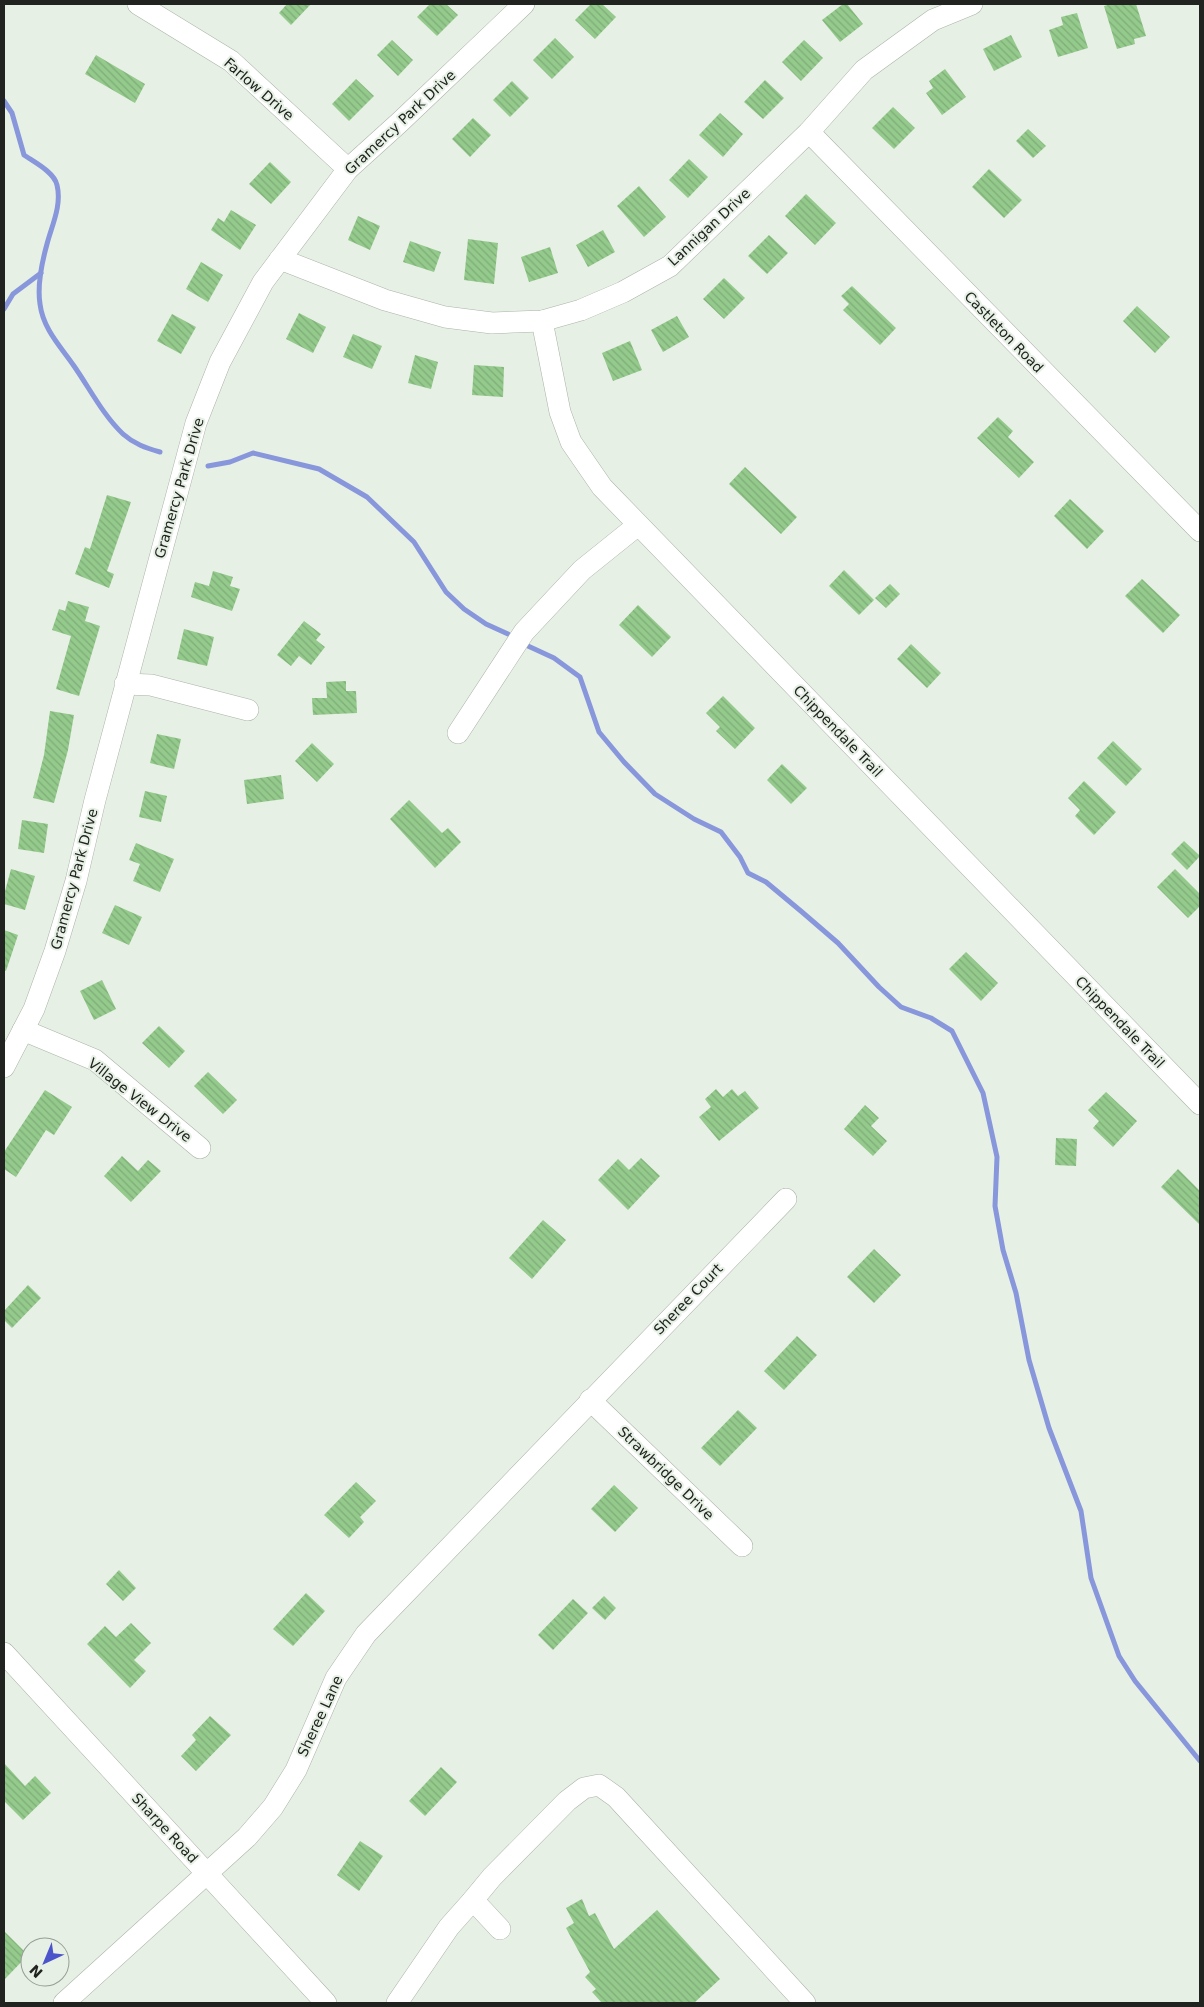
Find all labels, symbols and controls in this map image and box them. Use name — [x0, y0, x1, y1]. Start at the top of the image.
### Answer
street label: Farlow Drive — [221, 54, 297, 124]
street label: Gramercy Park Drive — [341, 67, 459, 177]
street label: Lannigan Drive — [665, 185, 753, 269]
street label: Castleton Road — [961, 288, 1047, 376]
street label: Gramercy Park Drive — [151, 416, 207, 560]
street label: Chippendale Trail — [790, 682, 886, 780]
street label: Gramercy Park Drive — [47, 807, 101, 951]
street label: Chippendale Trail — [1072, 973, 1168, 1071]
street label: Village View Drive — [85, 1055, 195, 1145]
street label: Sheree Court — [650, 1260, 726, 1338]
street label: Strawbridge Drive — [615, 1423, 717, 1523]
street label: Sheree Lane — [294, 1673, 346, 1759]
street label: Sharpe Road — [129, 1790, 201, 1866]
north arrow — [20, 1937, 70, 1987]
text: N — [26, 1962, 46, 1981]

